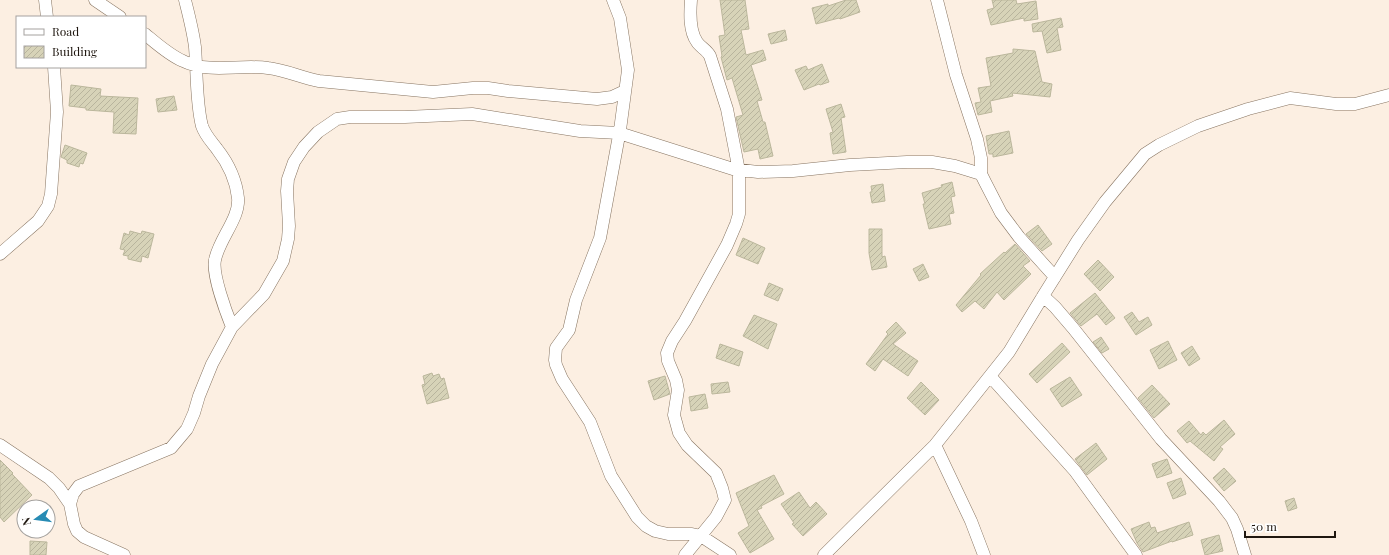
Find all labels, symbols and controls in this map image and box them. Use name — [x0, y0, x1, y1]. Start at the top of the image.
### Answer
legend — [16, 16, 146, 68]
text: Road — [52, 23, 79, 39]
text: Building — [52, 43, 98, 59]
north arrow — [16, 499, 56, 539]
scale bar — [1245, 513, 1335, 539]
text: N — [18, 516, 34, 527]
text: 50 m — [1251, 518, 1277, 534]

